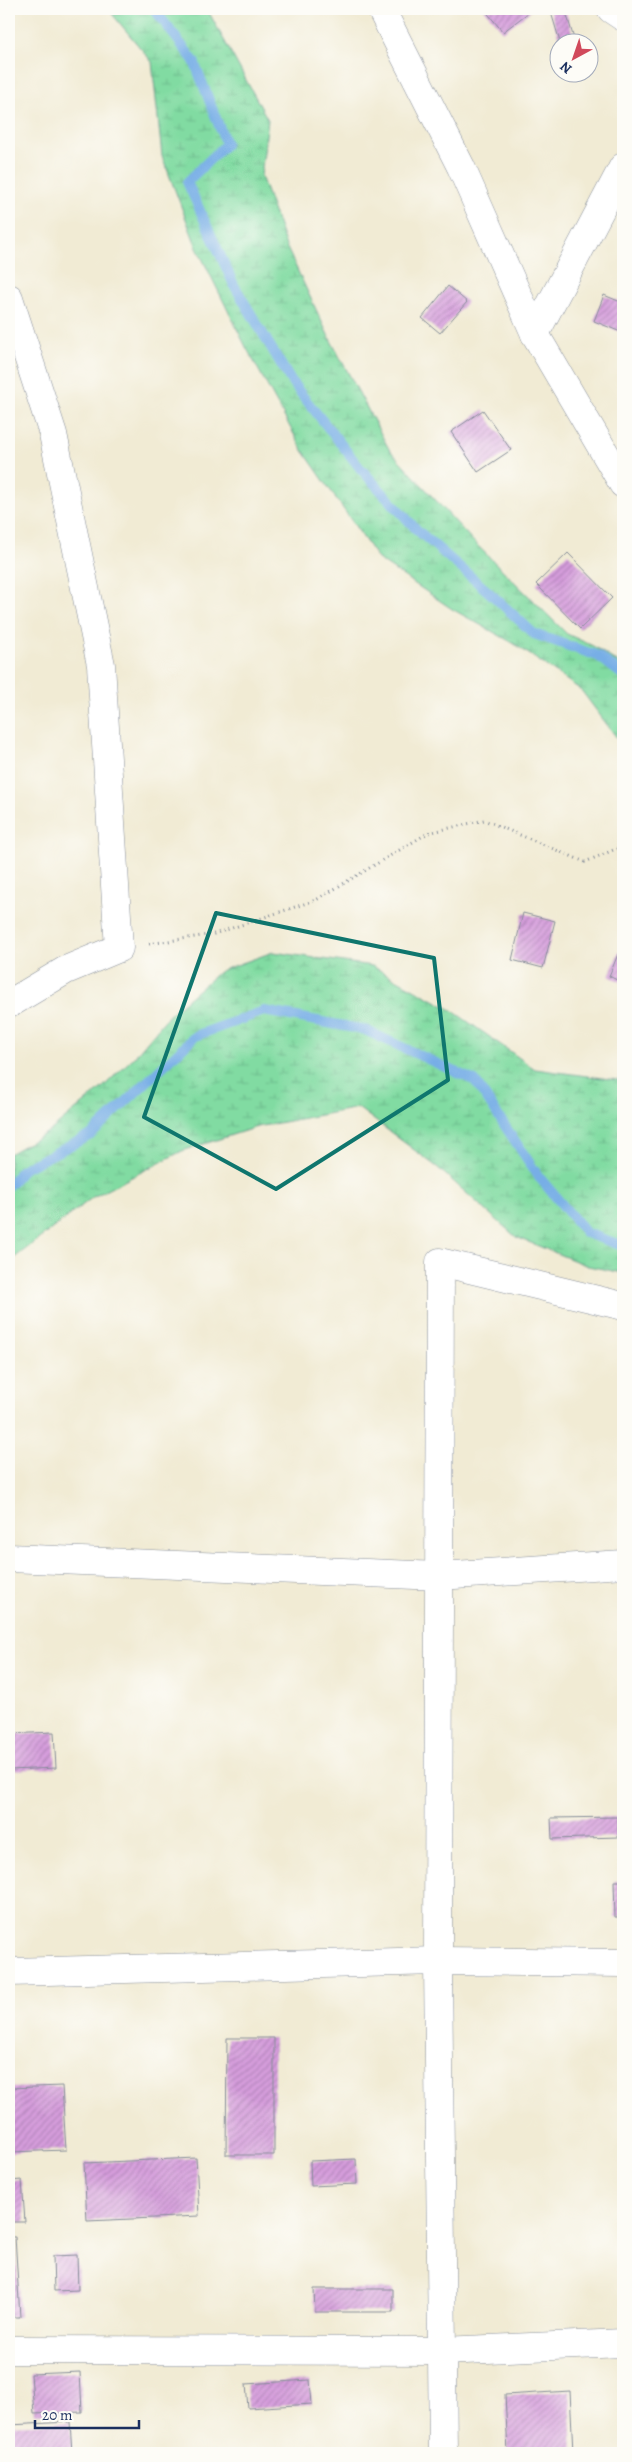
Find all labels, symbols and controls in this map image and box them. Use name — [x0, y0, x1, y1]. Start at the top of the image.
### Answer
north arrow — [550, 32, 600, 82]
text: N — [556, 57, 576, 78]
scale bar — [35, 2397, 139, 2429]
text: 20 m — [42, 2405, 73, 2425]

